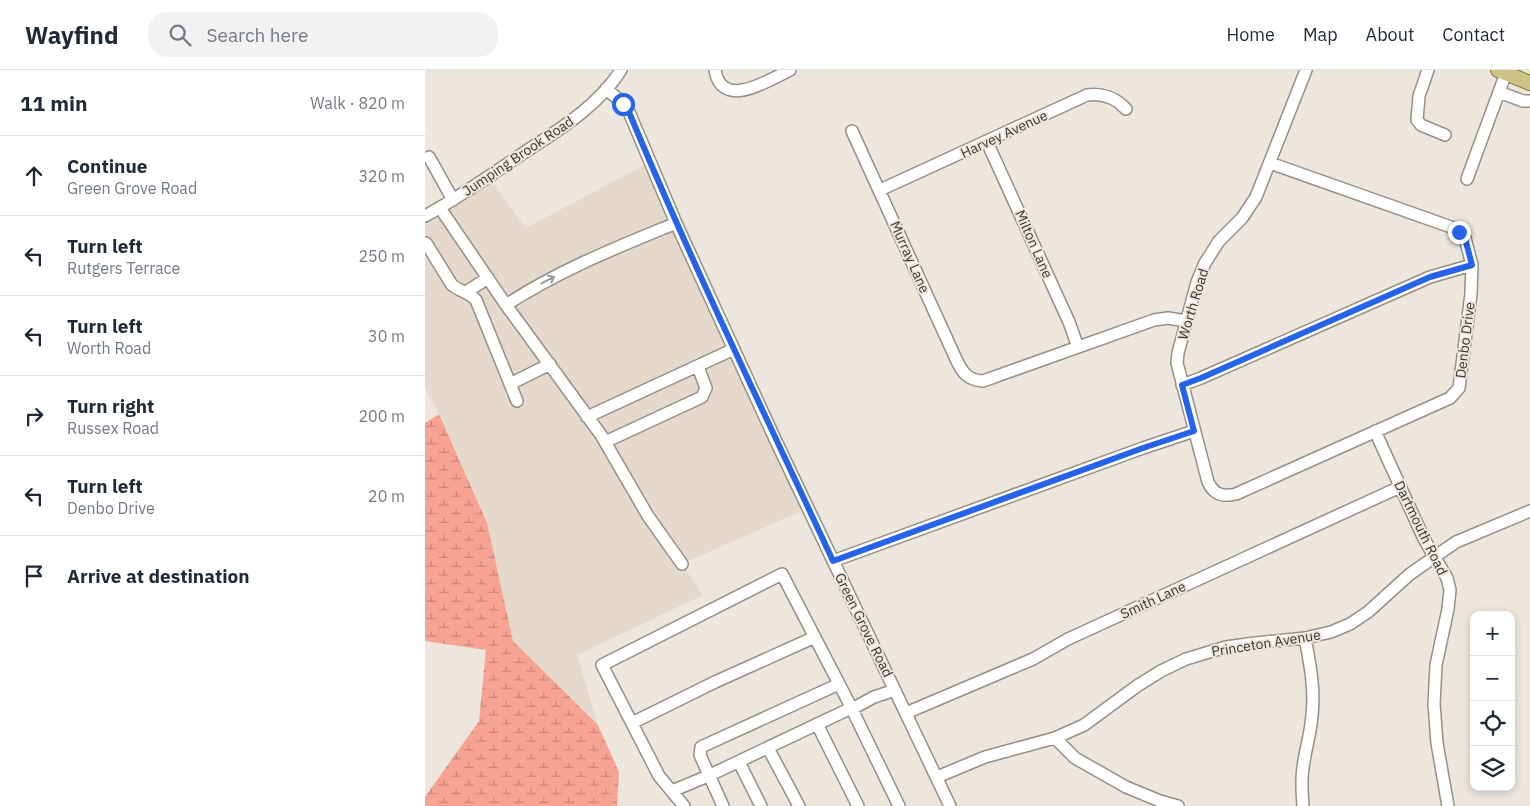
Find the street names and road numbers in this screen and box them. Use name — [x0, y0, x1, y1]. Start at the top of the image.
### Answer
street label: Harvey Avenue — [958, 106, 1051, 162]
street label: Jumping Brook Road — [459, 112, 577, 200]
street label: Milton Lane — [1011, 207, 1057, 281]
street label: Murray Lane — [886, 218, 934, 296]
street label: Worth Road — [1174, 266, 1212, 342]
street label: Denbo Drive — [1451, 300, 1479, 379]
street label: Dartmouth Road — [1390, 478, 1452, 578]
street label: Green Grove Road — [831, 570, 897, 680]
street label: Smith Lane — [1117, 577, 1189, 623]
street label: Princeton Avenue — [1210, 625, 1322, 661]

